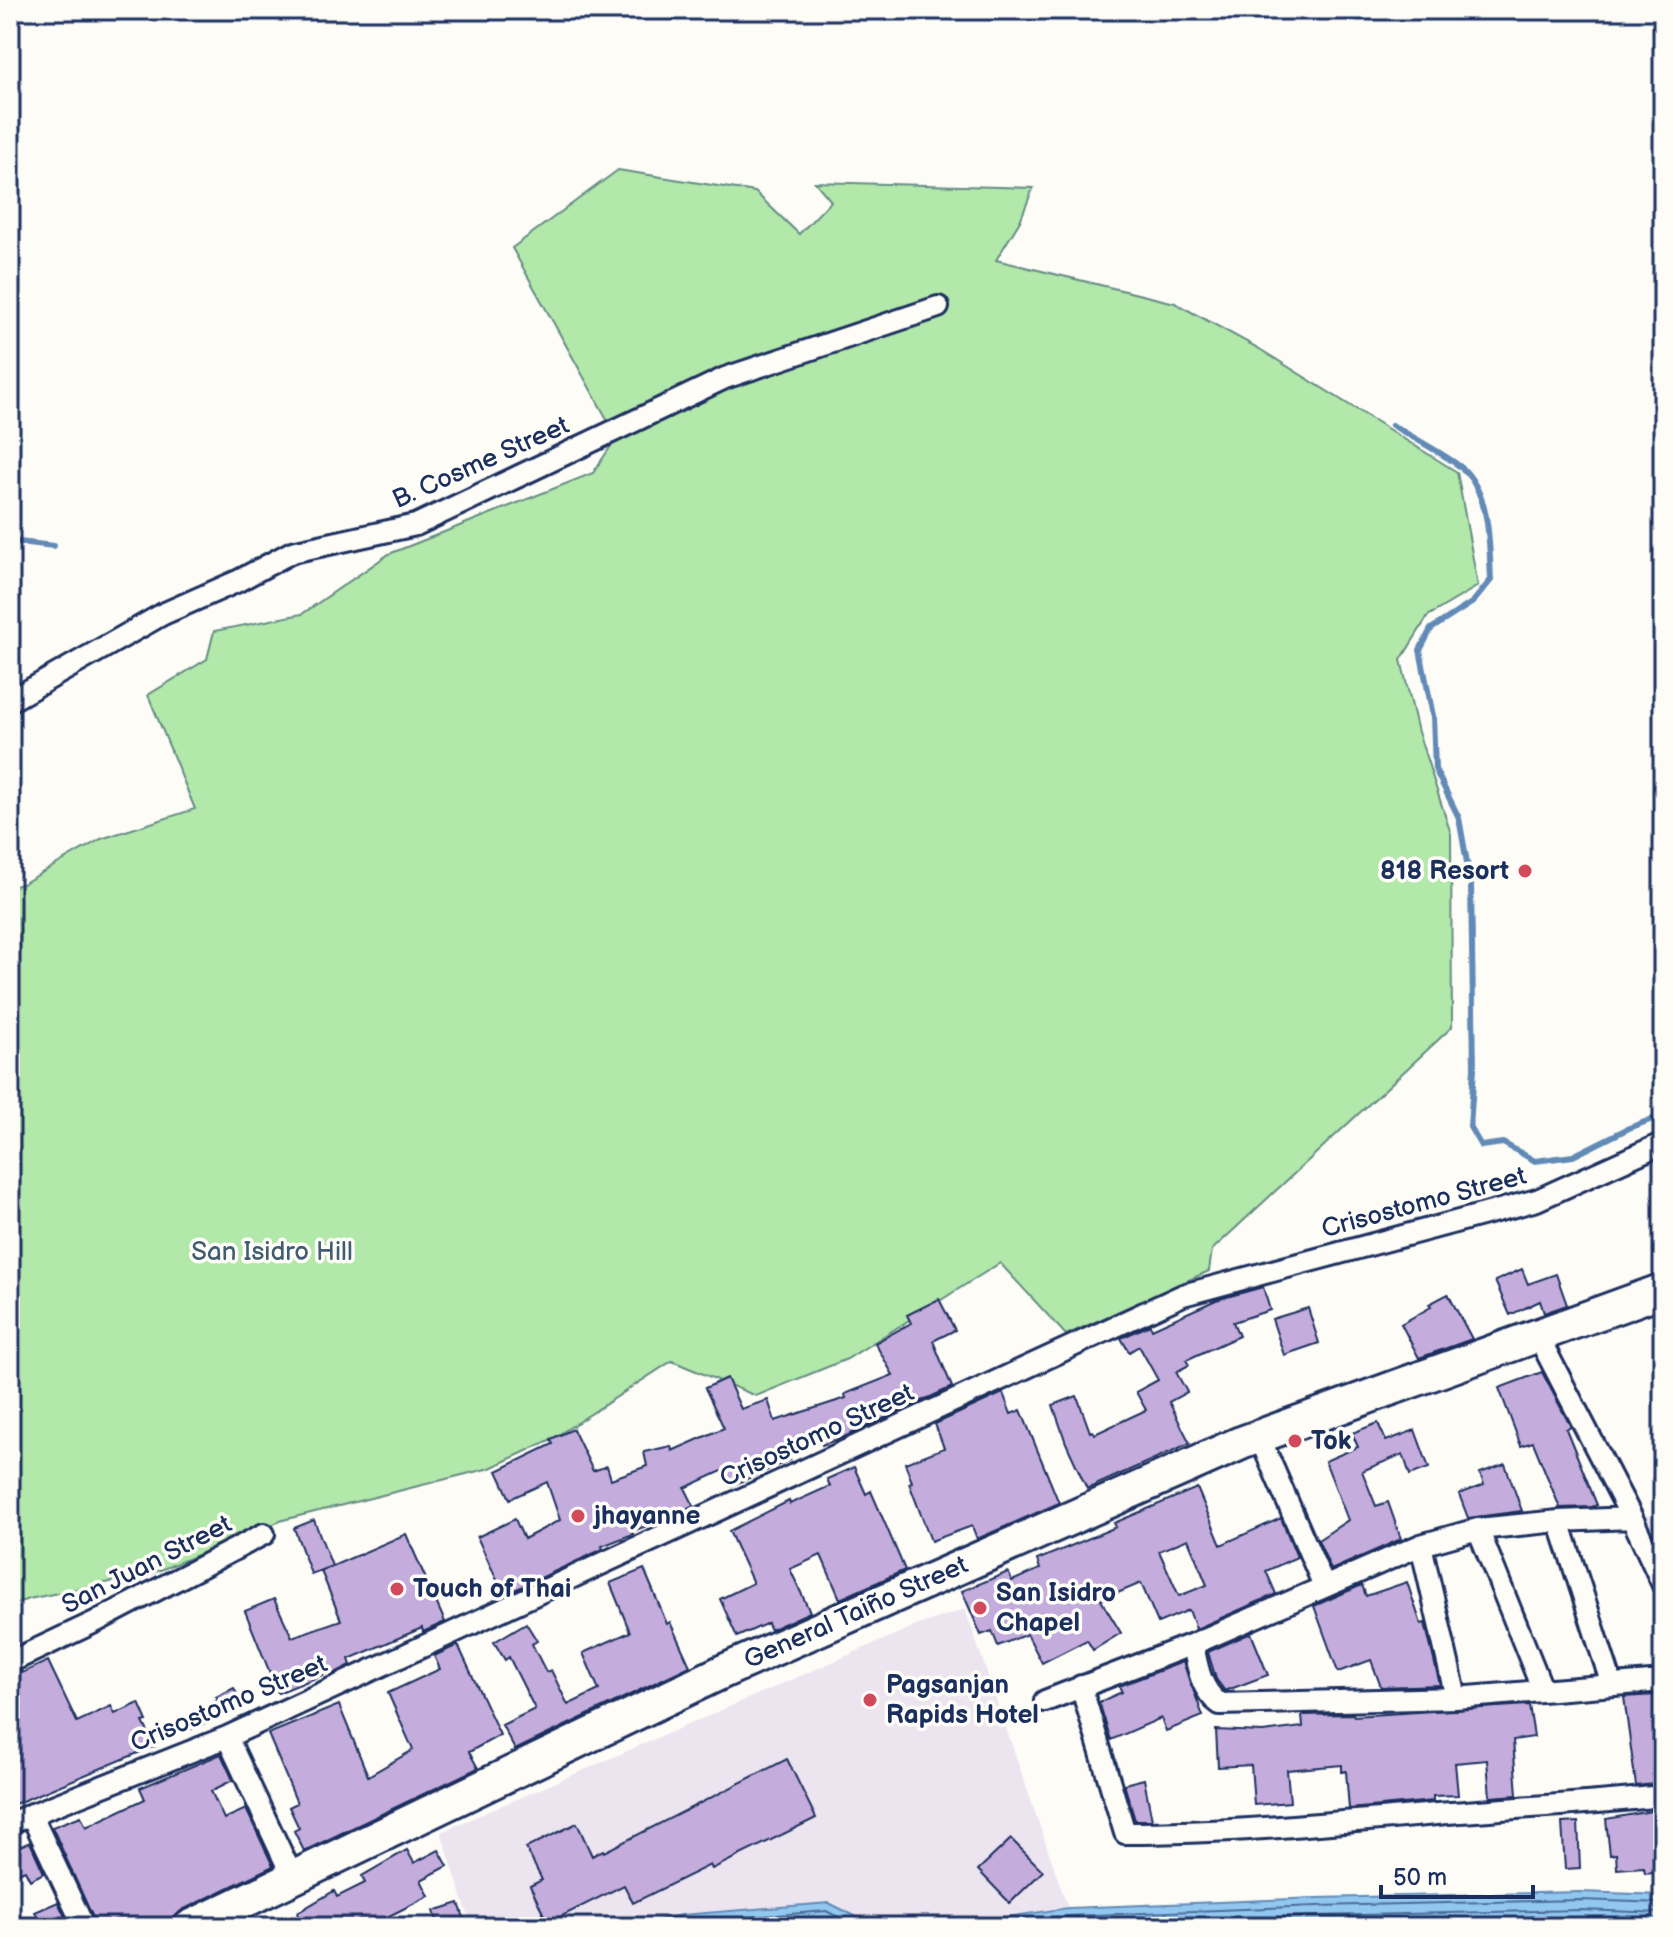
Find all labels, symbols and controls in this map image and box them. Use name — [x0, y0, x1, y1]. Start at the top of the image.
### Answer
street label: B. Cosme Street — [388, 410, 574, 516]
place label: 818 Resort — [1380, 856, 1509, 887]
marker: 818 Resort — [1516, 862, 1534, 880]
street label: Crisostomo Street — [1318, 1161, 1530, 1245]
park label: San Isidro Hill — [191, 1237, 353, 1268]
street label: Crisostomo Street — [715, 1377, 919, 1495]
place label: Tok — [1311, 1426, 1352, 1457]
marker: Tok — [1286, 1432, 1304, 1450]
place label: jhayanne — [592, 1501, 701, 1532]
marker: jhayanne — [569, 1507, 587, 1525]
street label: San Juan Street — [57, 1509, 237, 1621]
street label: General Taiño Street — [739, 1550, 973, 1676]
place label: Touch of Thai — [413, 1574, 571, 1605]
place label: San Isidro Chapel — [996, 1578, 1116, 1639]
marker: Touch of Thai — [388, 1580, 406, 1598]
marker: San Isidro Chapel — [971, 1599, 989, 1617]
street label: Crisostomo Street — [126, 1649, 332, 1759]
place label: Pagsanjan Rapids Hotel — [886, 1670, 1039, 1731]
marker: Pagsanjan Rapids Hotel — [861, 1691, 879, 1709]
scale bar — [1381, 1849, 1533, 1899]
text: 50 m — [1393, 1863, 1447, 1892]

